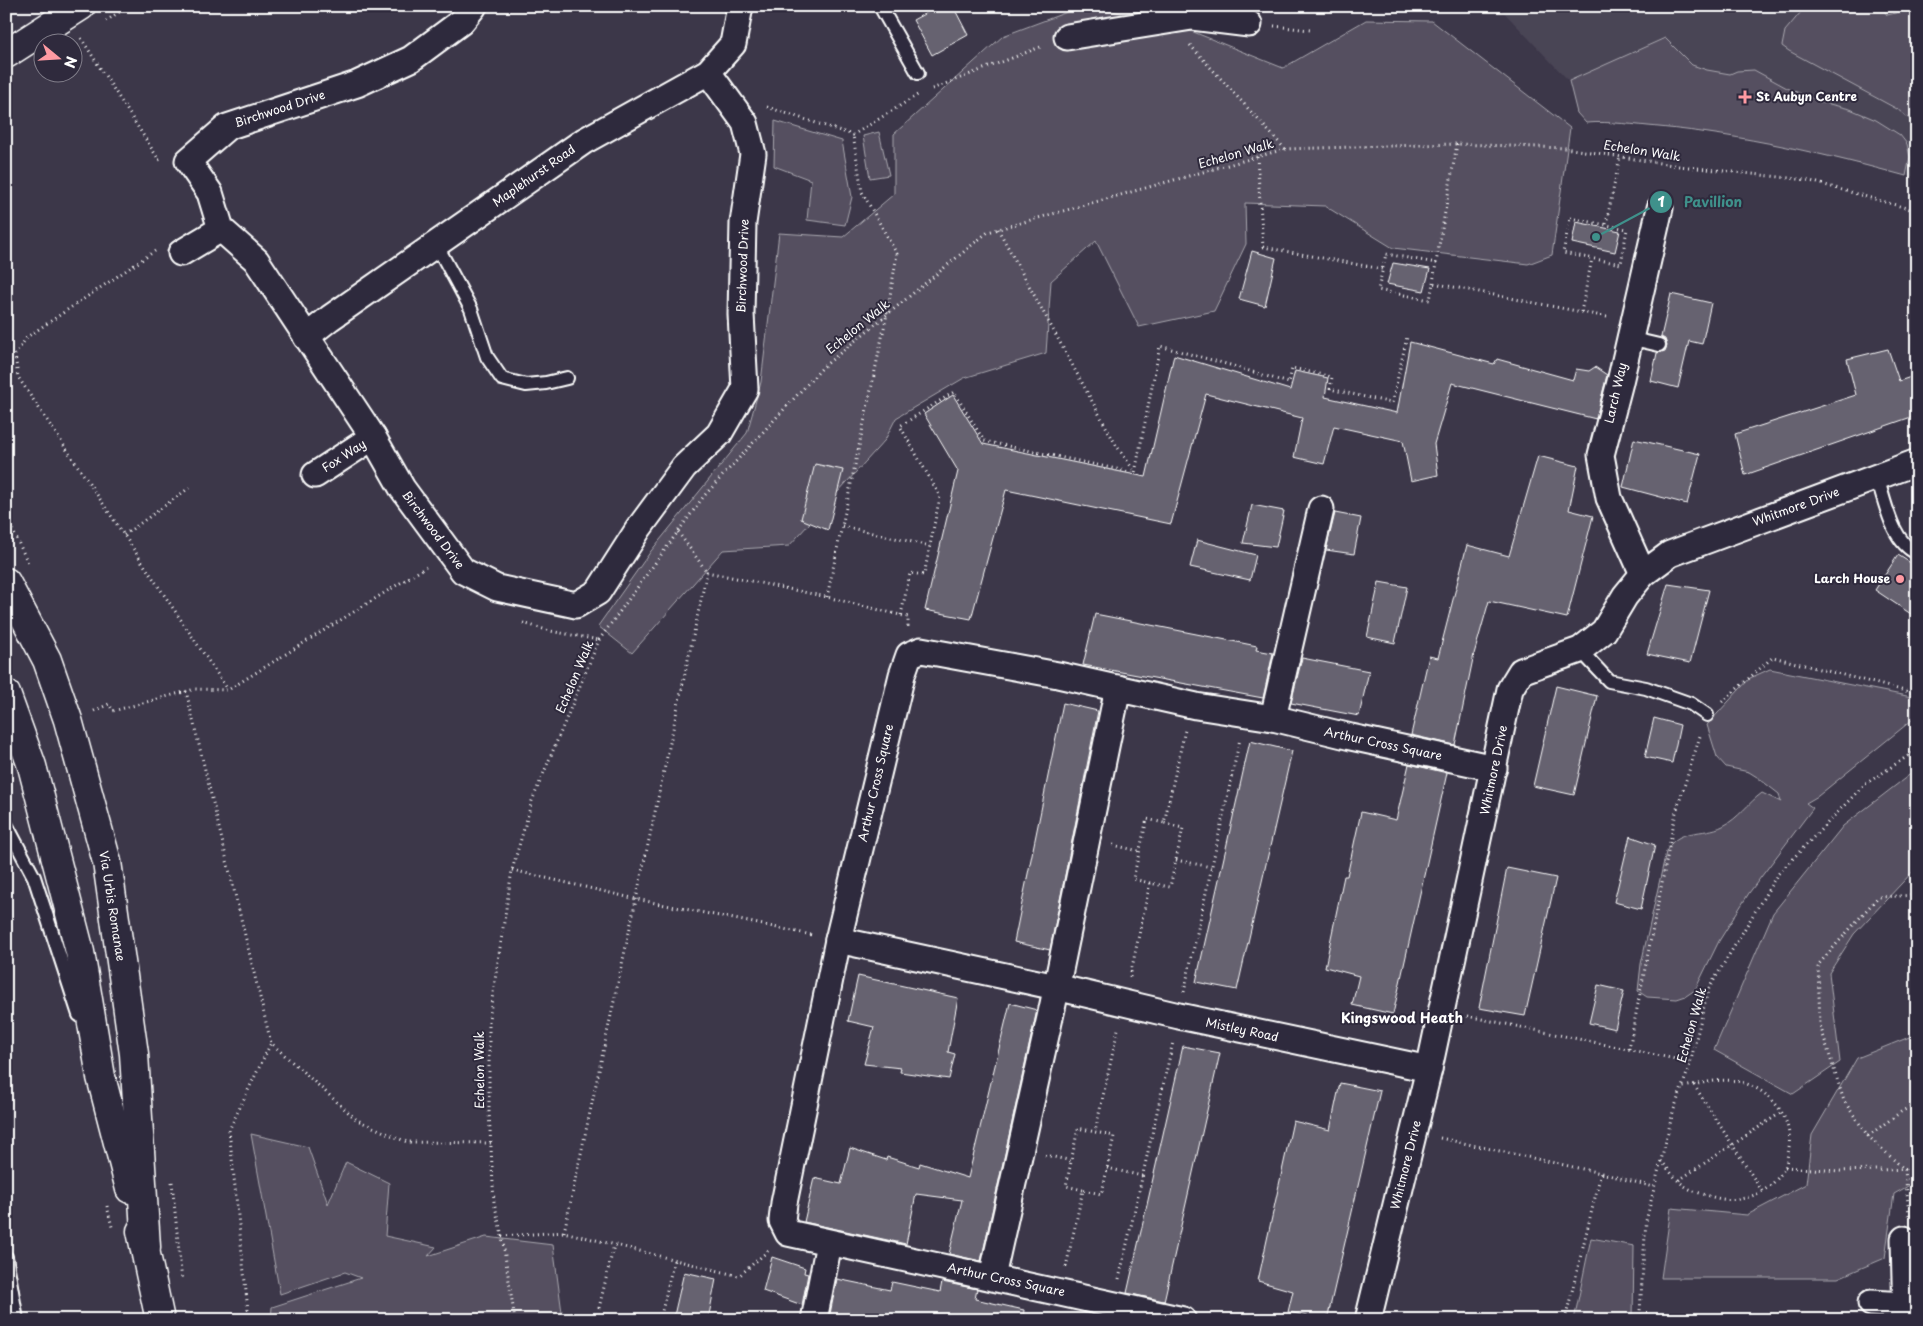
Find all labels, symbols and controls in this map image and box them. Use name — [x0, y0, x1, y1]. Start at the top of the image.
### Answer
north arrow — [32, 32, 82, 82]
text: N — [59, 54, 83, 71]
street label: Birchwood Drive — [232, 85, 327, 131]
place label: St Aubyn Centre — [1756, 87, 1858, 105]
marker: St Aubyn Centre — [1738, 90, 1752, 104]
street label: Echelon Walk — [1196, 134, 1276, 172]
street label: Echelon Walk — [1602, 135, 1682, 165]
street label: Maplehurst Road — [488, 140, 578, 210]
callout: Pavillion — [1648, 187, 1752, 216]
text: 1 — [1657, 189, 1665, 212]
text: Pavillion — [1684, 191, 1742, 212]
street label: Birchwood Drive — [731, 219, 753, 313]
street label: Echelon Walk — [822, 295, 893, 358]
street label: Larch Way — [1599, 360, 1631, 425]
street label: Fox Way — [318, 434, 369, 476]
street label: Whitmore Drive — [1750, 482, 1842, 530]
street label: Birchwood Drive — [398, 486, 469, 572]
place label: Larch House — [1814, 569, 1890, 587]
marker: Larch House — [1894, 573, 1906, 585]
street label: Echelon Walk — [551, 637, 598, 716]
street label: Arthur Cross Square — [853, 722, 897, 843]
street label: Arthur Cross Square — [1323, 722, 1444, 764]
street label: Whitmore Drive — [1475, 723, 1511, 816]
street label: Via Urbis Romanae — [95, 849, 131, 962]
street label: Echelon Walk — [1672, 985, 1710, 1065]
district label: Kingswood Heath — [1341, 1007, 1463, 1028]
street label: Mistley Road — [1204, 1013, 1280, 1046]
street label: Echelon Walk — [470, 1031, 488, 1109]
street label: Whitmore Drive — [1385, 1118, 1425, 1211]
street label: Arthur Cross Square — [946, 1258, 1067, 1300]

